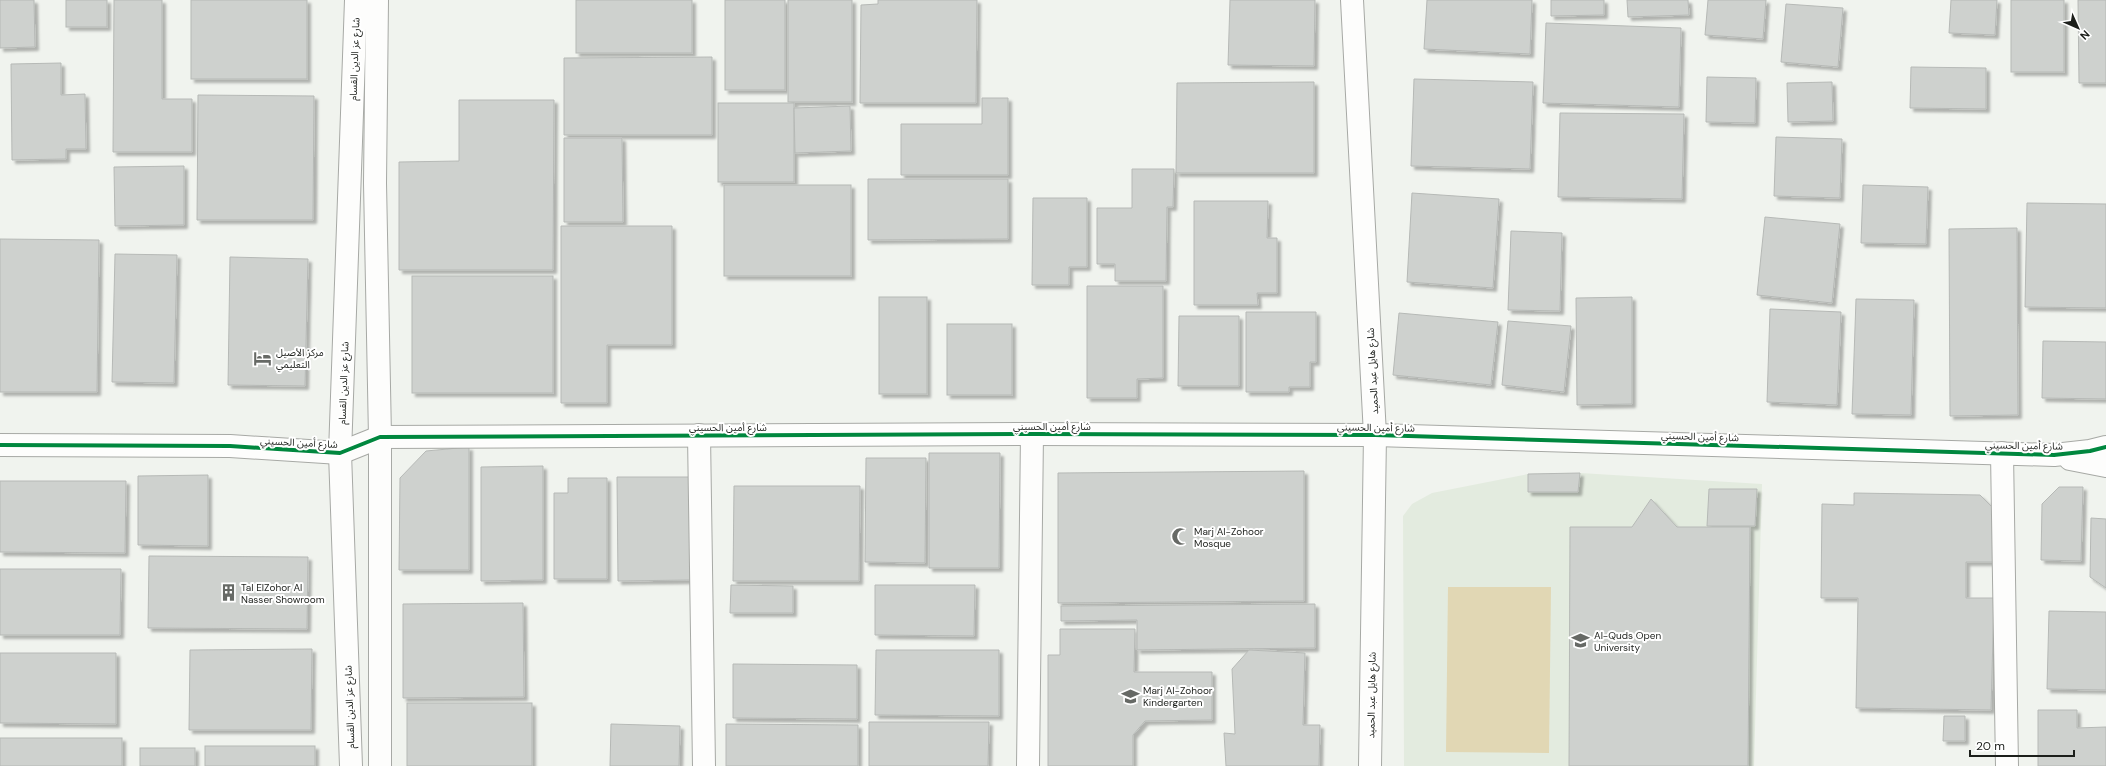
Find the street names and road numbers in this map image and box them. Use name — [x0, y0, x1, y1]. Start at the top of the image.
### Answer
street label: شارع عز الدين القسام — [347, 17, 364, 101]
street label: شارع هايل عبد الحميد — [1364, 327, 1382, 414]
street label: شارع عز الدين القسام — [336, 341, 353, 425]
street label: شارع أمين الحسيني — [1013, 420, 1091, 434]
street label: شارع أمين الحسيني — [1337, 420, 1415, 436]
street label: شارع أمين الحسيني — [689, 421, 767, 435]
street label: شارع أمين الحسيني — [1661, 429, 1739, 446]
street label: شارع أمين الحسيني — [260, 434, 338, 452]
street label: شارع أمين الحسيني — [1985, 438, 2063, 454]
street label: شارع هايل عبد الحميد — [1364, 652, 1380, 738]
street label: شارع عز الدين القسام — [342, 665, 359, 749]

